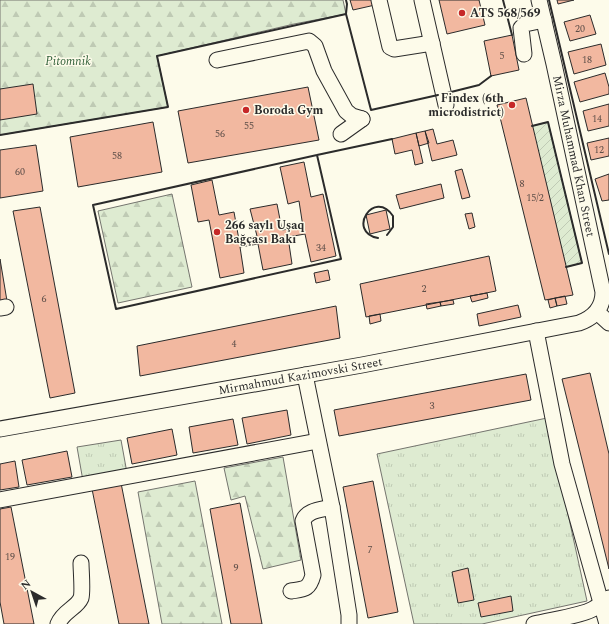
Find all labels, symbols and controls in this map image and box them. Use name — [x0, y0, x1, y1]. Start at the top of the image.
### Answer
place label: ATS 568/569 — [470, 4, 541, 23]
marker: ATS 568/569 — [457, 8, 467, 18]
house number: 20 — [575, 21, 585, 37]
house number: 5 — [500, 48, 505, 64]
park label: Pitomnik — [45, 52, 91, 71]
house number: 18 — [582, 52, 592, 68]
street label: Mirza Muhammad Khan Street — [547, 74, 600, 239]
place label: Findex (6th microdistrict) — [428, 89, 505, 122]
marker: Findex (6th microdistrict) — [507, 100, 517, 110]
place label: Boroda Gym — [254, 101, 323, 120]
marker: Boroda Gym — [241, 105, 251, 115]
house number: 14 — [592, 111, 602, 127]
house number: 55 — [244, 118, 254, 134]
house number: 56 — [215, 126, 225, 142]
house number: 12 — [594, 142, 604, 158]
house number: 58 — [112, 148, 122, 164]
house number: 60 — [15, 164, 25, 180]
house number: 8 — [520, 176, 525, 192]
house number: 15/2 — [526, 190, 544, 206]
place label: 266 saylı Uşaq Bağçası Bakı — [225, 216, 304, 249]
marker: 266 saylı Uşaq Bağçası Bakı — [212, 227, 222, 237]
house number: 34 — [316, 240, 326, 256]
house number: 2 — [422, 281, 427, 297]
house number: 6 — [42, 291, 47, 307]
house number: 4 — [232, 336, 237, 352]
street label: Mirmahmud Kazimovski Street — [217, 352, 384, 400]
house number: 3 — [430, 398, 435, 414]
house number: 7 — [368, 542, 373, 558]
house number: 19 — [5, 549, 15, 565]
house number: 9 — [234, 560, 239, 576]
north arrow — [12, 572, 52, 612]
text: N — [17, 575, 35, 594]

